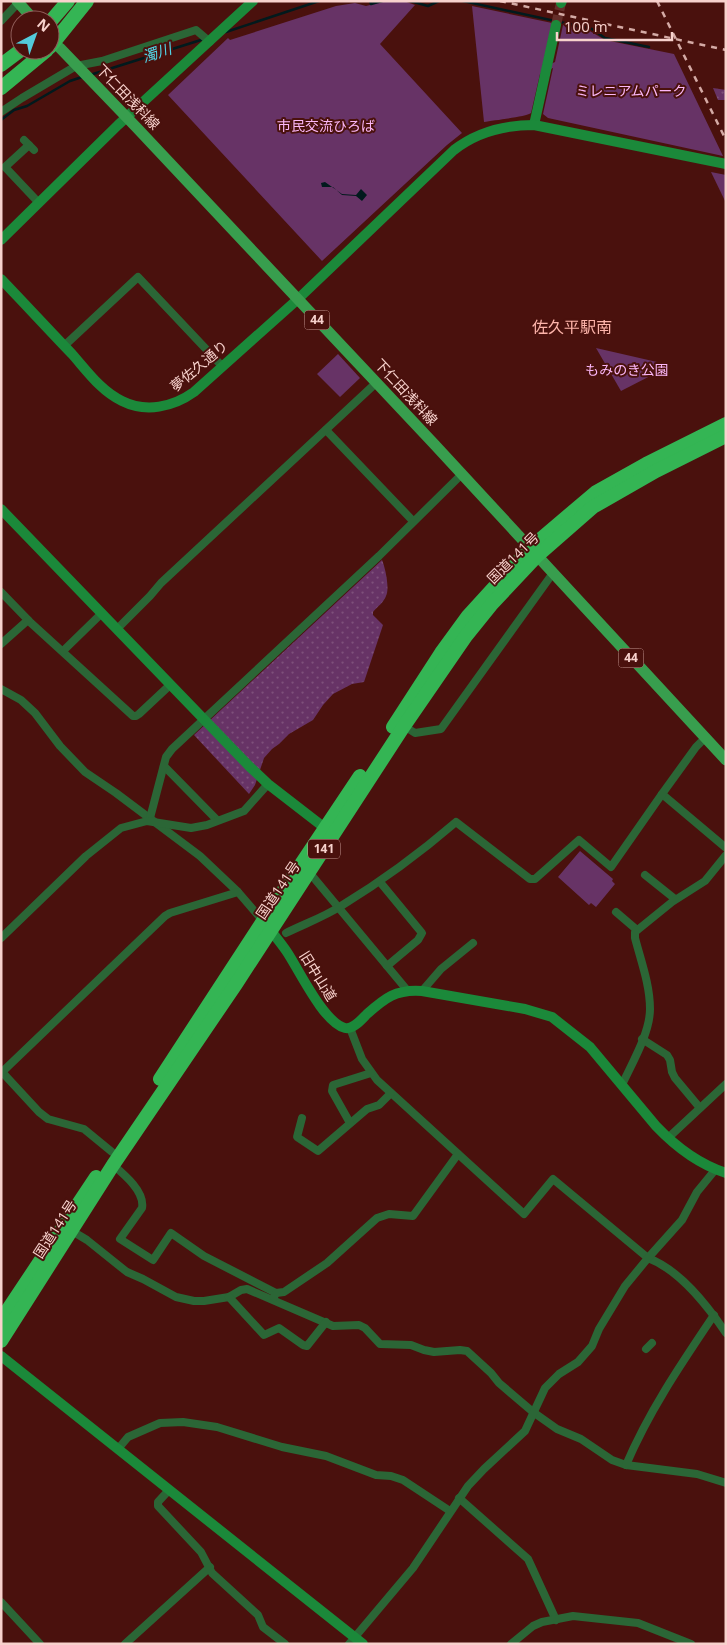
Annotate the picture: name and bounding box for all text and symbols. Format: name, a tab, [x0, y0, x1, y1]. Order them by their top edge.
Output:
north arrow	[10, 10, 60, 60]
scale bar	[557, 10, 672, 42]
text: N	[33, 14, 54, 36]
text: 100 m	[564, 16, 608, 36]
water label: 濁川	[139, 37, 176, 66]
street label: 下仁田浅科線	[92, 60, 164, 133]
park label: ミレニアムパーク	[575, 81, 687, 100]
park label: 市民交流ひろば	[277, 116, 375, 135]
road number: 44	[304, 310, 330, 330]
district label: 佐久平駅南	[532, 316, 612, 338]
street label: 夢佐久通り	[166, 336, 232, 395]
street label: 下仁田浅科線	[371, 354, 442, 429]
park label: もみのき公園	[585, 360, 669, 379]
street label: 国道141号	[483, 528, 543, 588]
road number: 44	[618, 648, 644, 668]
road number: 141	[308, 840, 340, 859]
street label: 国道141号	[251, 857, 304, 922]
street label: 旧中山道	[296, 947, 341, 1005]
street label: 国道141号	[29, 1196, 81, 1262]

